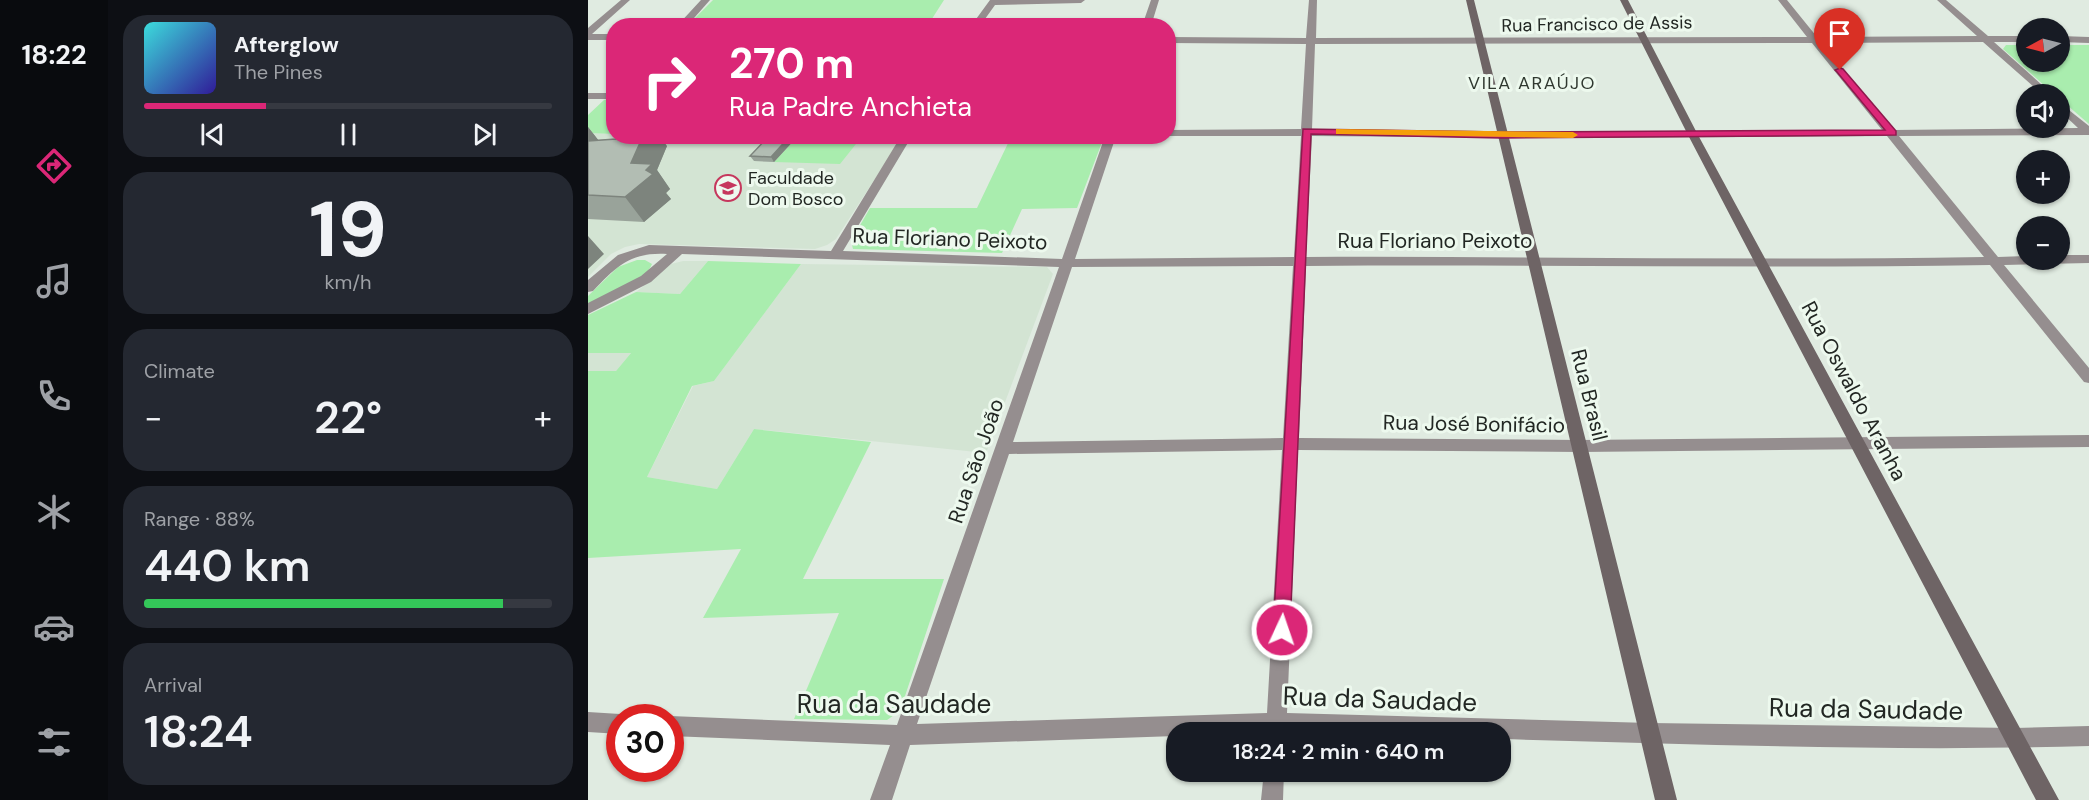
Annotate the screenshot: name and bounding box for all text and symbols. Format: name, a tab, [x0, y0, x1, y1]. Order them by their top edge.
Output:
pin	[1814, 8, 1865, 70]
street label: Rua Francisco de Assis	[1501, 10, 1693, 38]
icon: arrive	[1823, 17, 1856, 50]
north arrow	[2016, 18, 2070, 72]
map controls	[2016, 18, 2070, 270]
text: Afterglow	[234, 30, 339, 59]
text: 270 m	[729, 36, 854, 91]
text: 18:22	[22, 37, 86, 72]
icon: right	[630, 42, 708, 120]
text: The Pines	[234, 59, 323, 85]
district label: VILA ARAÚJO	[1468, 71, 1596, 95]
button: sound	[2016, 84, 2070, 138]
text: Rua Padre Anchieta	[729, 89, 972, 124]
icon: previous	[196, 118, 229, 151]
icon: pause	[332, 118, 365, 151]
icon: next	[468, 118, 501, 151]
icon: directions	[33, 145, 75, 187]
button: +	[2016, 150, 2070, 204]
place label: Faculdade Dom Bosco	[748, 166, 843, 211]
school or university icon: Faculdade Dom Bosco	[713, 173, 743, 203]
text: 19	[309, 179, 387, 280]
button: −	[2016, 216, 2070, 270]
street label: Rua Floriano Peixoto	[852, 222, 1048, 256]
street label: Rua Floriano Peixoto	[1337, 227, 1533, 255]
icon: music	[33, 260, 75, 302]
text: km/h	[324, 269, 372, 295]
street label: Rua Oswaldo Aranha	[1795, 296, 1913, 486]
street label: Rua Brasil	[1564, 346, 1614, 444]
text: Climate	[144, 358, 215, 384]
icon: phone	[33, 375, 75, 417]
text: 22°	[314, 388, 382, 447]
street label: Rua São João	[942, 395, 1010, 527]
text: −	[144, 396, 162, 439]
text: +	[534, 396, 552, 439]
street label: Rua José Bonifácio	[1383, 408, 1565, 440]
icon: climate	[33, 491, 75, 533]
text: Range · 88%	[144, 506, 255, 532]
text: 440 km	[144, 536, 311, 595]
position arrow	[1250, 598, 1314, 662]
icon: car	[33, 606, 75, 648]
text: Arrival	[144, 672, 202, 698]
street label: Rua da Saudade	[1282, 679, 1478, 719]
street label: Rua da Saudade	[797, 687, 991, 721]
street label: Rua da Saudade	[1769, 690, 1963, 728]
text: 18:24	[144, 702, 253, 761]
speed limit sign: 30	[606, 704, 684, 782]
icon: filters	[33, 721, 75, 763]
text: 18:24 · 2 min · 640 m	[1233, 737, 1444, 766]

